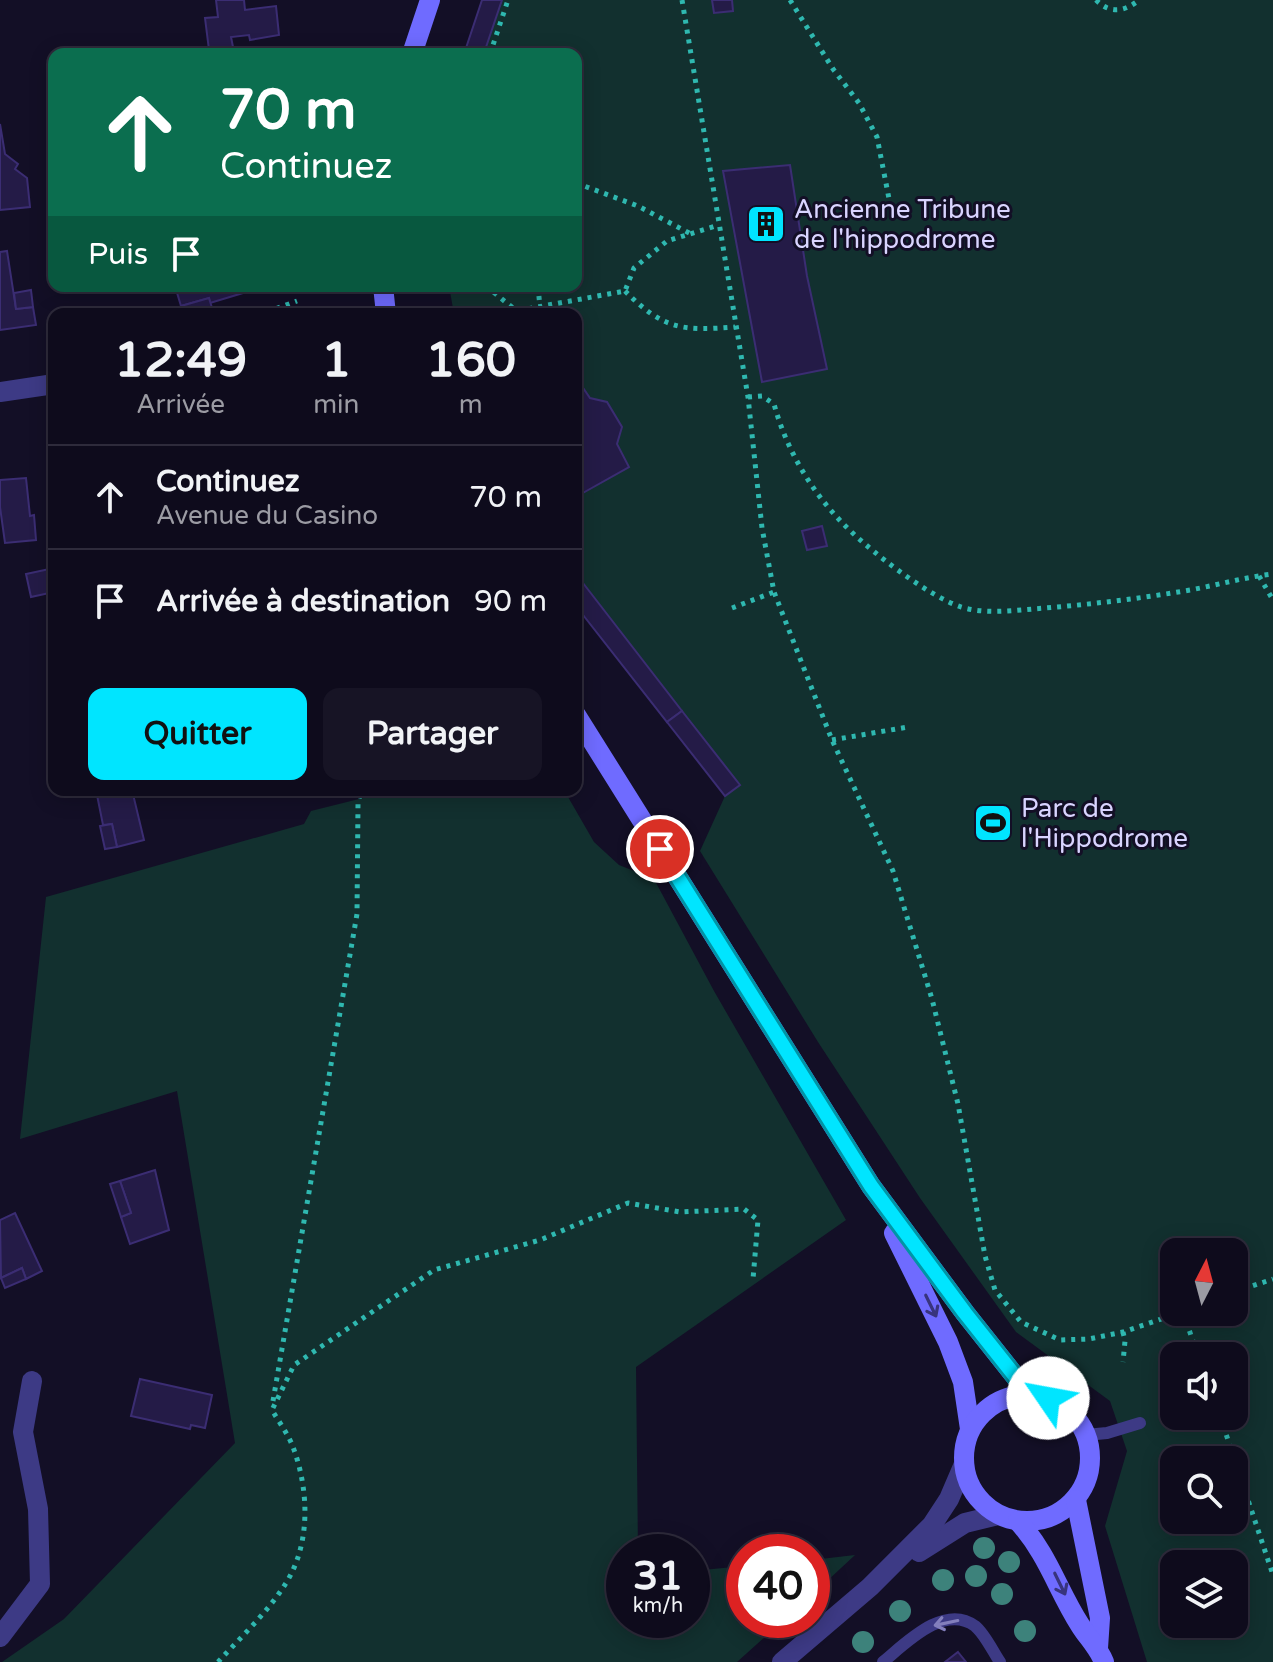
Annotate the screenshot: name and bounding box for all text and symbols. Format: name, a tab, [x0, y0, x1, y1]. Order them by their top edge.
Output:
text: 70 m	[220, 77, 356, 144]
icon: ahead	[88, 80, 192, 184]
text: Continuez	[220, 145, 393, 188]
place label: Ancienne Tribune de l'hippodrome	[794, 194, 1011, 255]
building icon: Ancienne Tribune de l'hippodrome	[745, 203, 787, 245]
icon: arrive	[164, 232, 208, 276]
text: Puis	[88, 236, 148, 273]
text: 12:49	[114, 332, 247, 390]
text: 1	[321, 332, 351, 390]
text: 160	[425, 332, 516, 390]
text: Arrivée	[136, 389, 225, 420]
text: min	[313, 389, 359, 420]
text: m	[459, 389, 483, 420]
text: Continuez	[156, 463, 300, 500]
icon: ahead	[88, 475, 132, 519]
text: 70 m	[469, 479, 542, 516]
text: Avenue du Casino	[156, 500, 378, 531]
icon: arrive	[88, 579, 132, 623]
text: Arrivée à destination	[156, 583, 450, 620]
text: 90 m	[474, 583, 547, 620]
button: Quitter	[88, 688, 307, 780]
button: Partager	[323, 688, 542, 780]
place label: Parc de l'Hippodrome	[1021, 793, 1188, 854]
sports icon: Parc de l'Hippodrome	[972, 802, 1014, 844]
pin	[626, 815, 694, 883]
icon: arrive	[638, 827, 682, 871]
north arrow	[1160, 1238, 1248, 1326]
map controls	[1160, 1238, 1248, 1638]
one-way arrow	[924, 1294, 939, 1317]
button: sound	[1160, 1342, 1248, 1430]
position arrow	[1006, 1356, 1090, 1440]
button: search	[1160, 1446, 1248, 1534]
speed limit sign: 40	[726, 1534, 830, 1638]
button: layers	[1160, 1550, 1248, 1638]
text: 31	[633, 1552, 683, 1600]
one-way arrow	[1052, 1572, 1068, 1596]
text: km/h	[633, 1594, 683, 1618]
one-way arrow	[933, 1616, 959, 1631]

